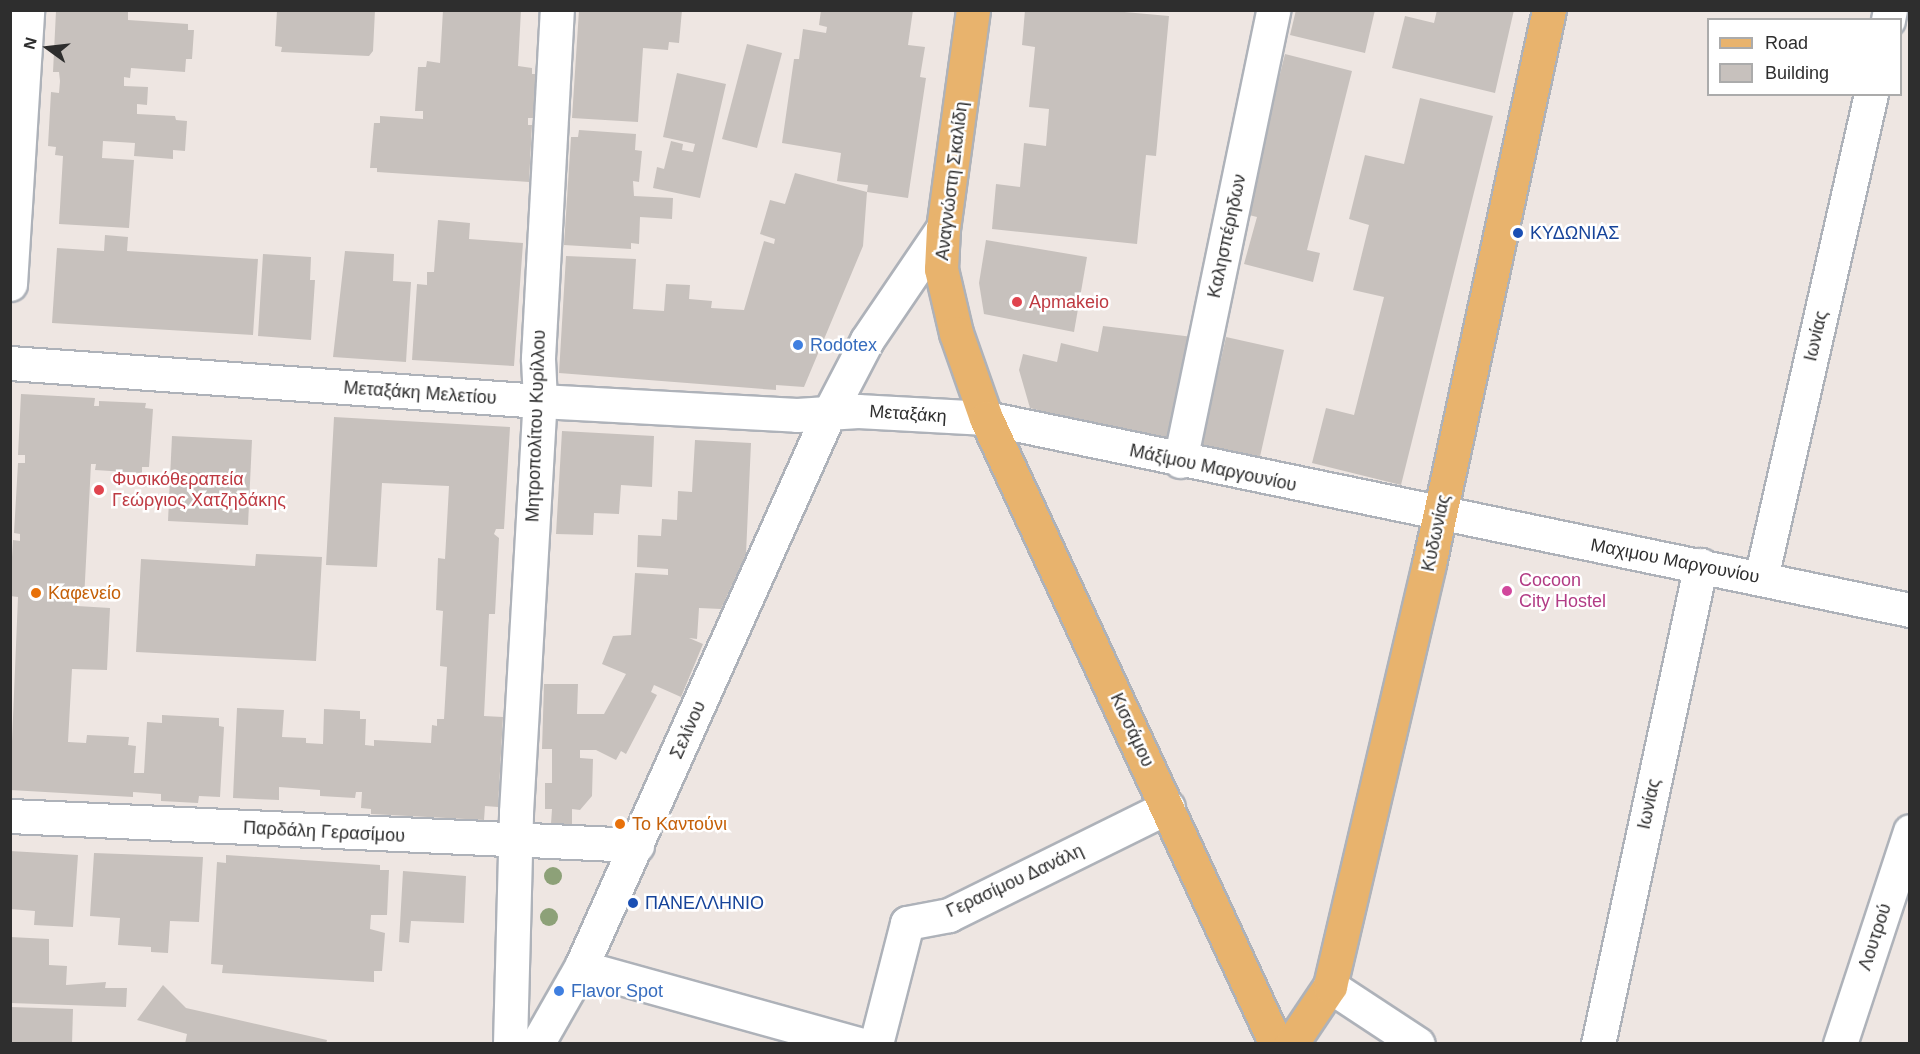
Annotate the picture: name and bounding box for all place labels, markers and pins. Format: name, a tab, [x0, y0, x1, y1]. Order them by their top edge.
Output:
place label: ΚΥΔΩΝΙΑΣ	[1530, 222, 1619, 244]
marker: ΚΥΔΩΝΙΑΣ	[1511, 226, 1525, 240]
place label: Apmakeio	[1029, 291, 1109, 313]
marker: Apmakeio	[1010, 295, 1024, 309]
place label: Rodotex	[810, 334, 877, 356]
marker: Rodotex	[791, 338, 805, 352]
place label: Φυσικόθεραπεία Γεώργιος Χατζηδάκης	[112, 469, 286, 512]
marker: Φυσικόθεραπεία Γεώργιος Χατζηδάκης	[90, 481, 108, 499]
place label: Cocoon City Hostel	[1519, 570, 1606, 612]
place label: Καφενείο	[48, 582, 121, 604]
marker: Cocoon City Hostel	[1500, 584, 1514, 598]
marker: Καφενείο	[29, 586, 43, 600]
place label: Το Καντούνι	[632, 813, 727, 835]
marker: Το Καντούνι	[613, 817, 627, 831]
place label: ΠΑΝΕΛΛΗΝΙΟ	[645, 892, 764, 914]
marker: ΠΑΝΕΛΛΗΝΙΟ	[626, 896, 640, 910]
place label: Flavor Spot	[571, 980, 663, 1002]
marker: Flavor Spot	[552, 984, 566, 998]

